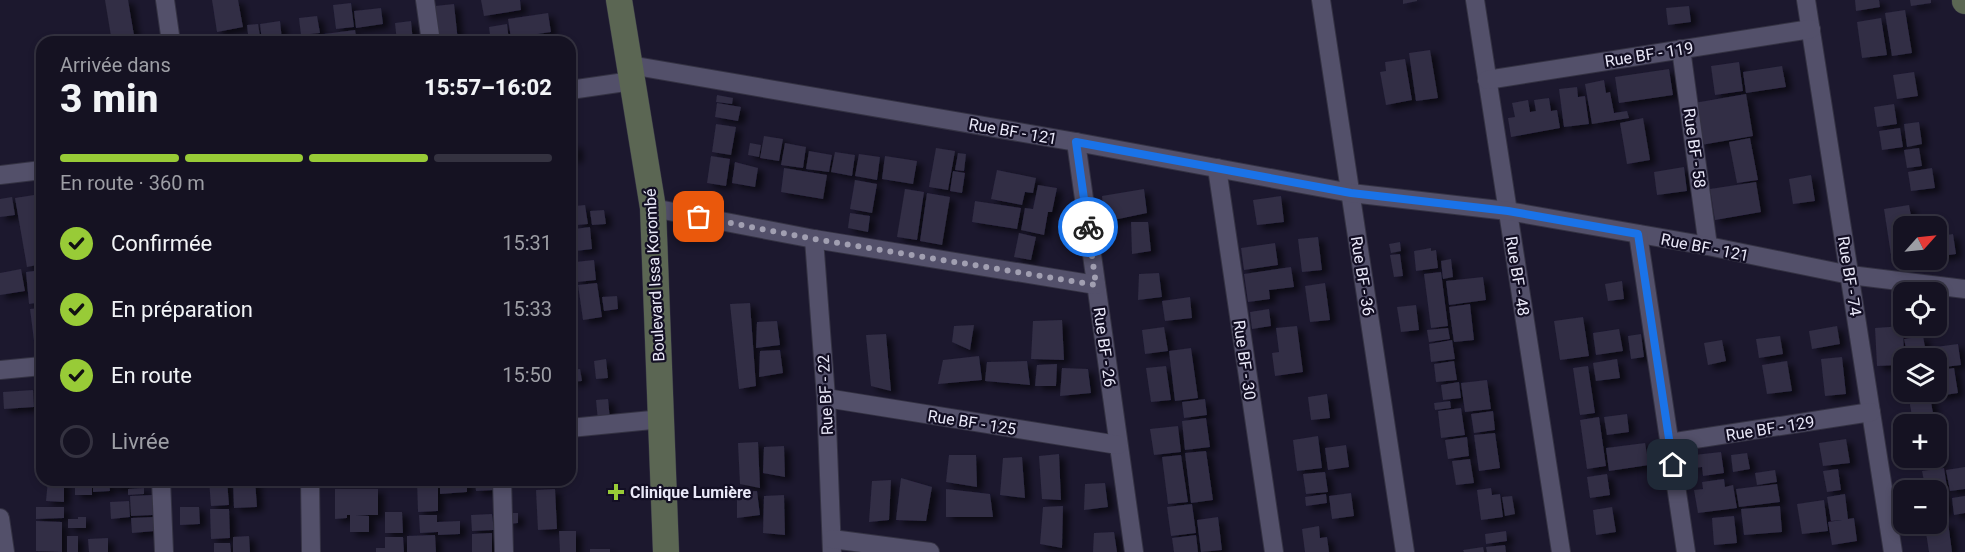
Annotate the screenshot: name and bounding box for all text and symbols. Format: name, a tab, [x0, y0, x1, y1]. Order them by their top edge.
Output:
street label: Rue BF - 119	[1604, 38, 1695, 71]
text: Arrivée dans	[60, 53, 171, 77]
text: 15:57–16:02	[424, 75, 552, 100]
text: 3 min	[60, 76, 158, 122]
street label: Rue BF - 58	[1680, 107, 1709, 189]
street label: Rue BF - 121	[967, 114, 1059, 149]
text: En route · 360 m	[60, 171, 205, 195]
street label: Boulevard Issa Korombé	[640, 188, 669, 362]
pin	[673, 191, 724, 242]
courier	[1058, 197, 1118, 257]
icon: bag	[682, 200, 715, 233]
icon: bike	[1072, 211, 1105, 244]
north arrow	[1893, 216, 1947, 270]
map controls	[1893, 216, 1947, 534]
icon: check	[60, 227, 93, 260]
street label: Rue BF - 121	[1659, 230, 1751, 265]
text: Confirmée	[111, 231, 212, 256]
text: 15:31	[502, 231, 552, 255]
street label: Rue BF - 36	[1347, 235, 1378, 317]
street label: Rue BF - 48	[1502, 235, 1533, 317]
street label: Rue BF - 74	[1834, 235, 1865, 317]
button: locate	[1893, 282, 1947, 336]
icon: check	[60, 293, 93, 326]
text: En préparation	[111, 297, 253, 322]
text: 15:33	[502, 297, 552, 321]
street label: Rue BF - 26	[1090, 306, 1119, 388]
street label: Rue BF - 30	[1230, 319, 1259, 401]
button: layers	[1893, 348, 1947, 402]
street label: Rue BF - 22	[814, 354, 837, 436]
icon: check	[60, 359, 93, 392]
text: En route	[111, 363, 192, 388]
text: 15:50	[502, 363, 552, 387]
street label: Rue BF - 125	[926, 406, 1018, 439]
street label: Rue BF - 129	[1725, 412, 1816, 445]
button: +	[1893, 414, 1947, 468]
text: Livrée	[111, 429, 169, 454]
pin	[1647, 439, 1698, 490]
icon: home	[1656, 448, 1689, 481]
button: −	[1893, 480, 1947, 534]
marker: Clinique Lumière	[607, 483, 625, 501]
place label: Clinique Lumière	[630, 483, 752, 502]

